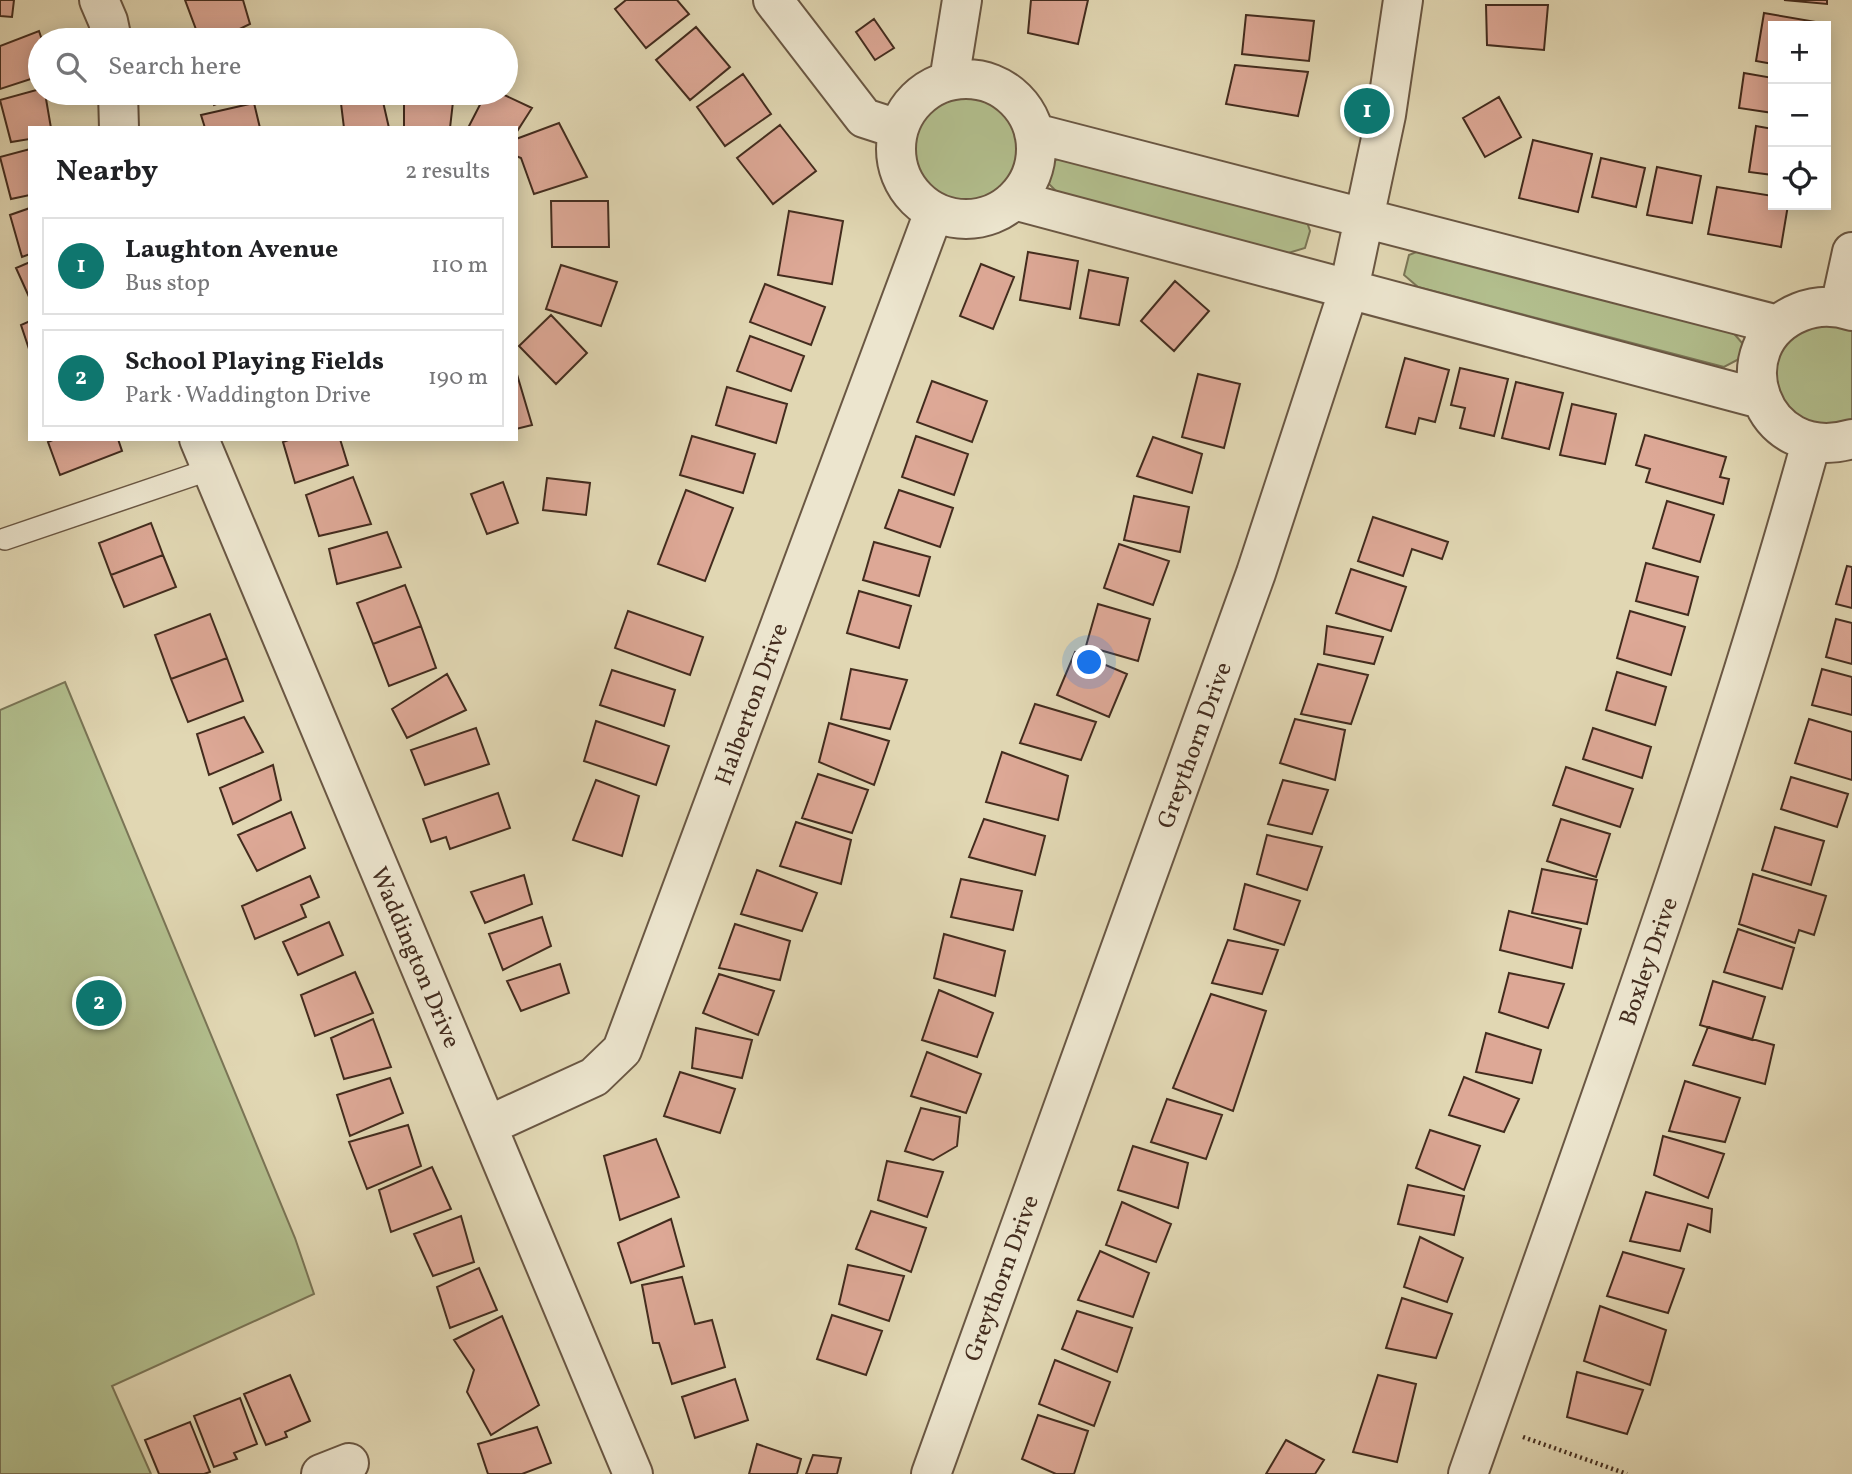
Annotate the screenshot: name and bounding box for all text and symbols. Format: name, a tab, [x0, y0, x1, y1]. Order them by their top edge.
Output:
map controls	[1768, 21, 1831, 210]
button: +	[1768, 21, 1831, 84]
search box	[28, 28, 518, 105]
icon: search	[52, 48, 90, 86]
text: Search here	[108, 49, 241, 85]
button: −	[1768, 84, 1831, 147]
pin: 1	[1344, 85, 1390, 137]
button: locate	[1768, 147, 1831, 210]
text: Nearby	[56, 151, 158, 193]
text: 2 results	[405, 156, 490, 188]
text: Laughton Avenue	[125, 232, 338, 268]
text: 1	[76, 250, 86, 282]
text: 110 m	[431, 250, 488, 282]
text: Bus stop	[125, 268, 210, 300]
text: School Playing Fields	[125, 344, 384, 380]
text: 2	[75, 362, 87, 394]
text: 190 m	[428, 362, 488, 394]
text: Park · Waddington Drive	[125, 380, 371, 412]
street label: Halberton Drive	[708, 619, 798, 791]
your location	[1072, 645, 1106, 679]
street label: Greythorn Drive	[1150, 658, 1242, 834]
street label: Waddington Drive	[361, 862, 468, 1054]
street label: Boxley Drive	[1612, 893, 1688, 1030]
pin: 2	[76, 977, 122, 1029]
street label: Greythorn Drive	[957, 1191, 1049, 1367]

